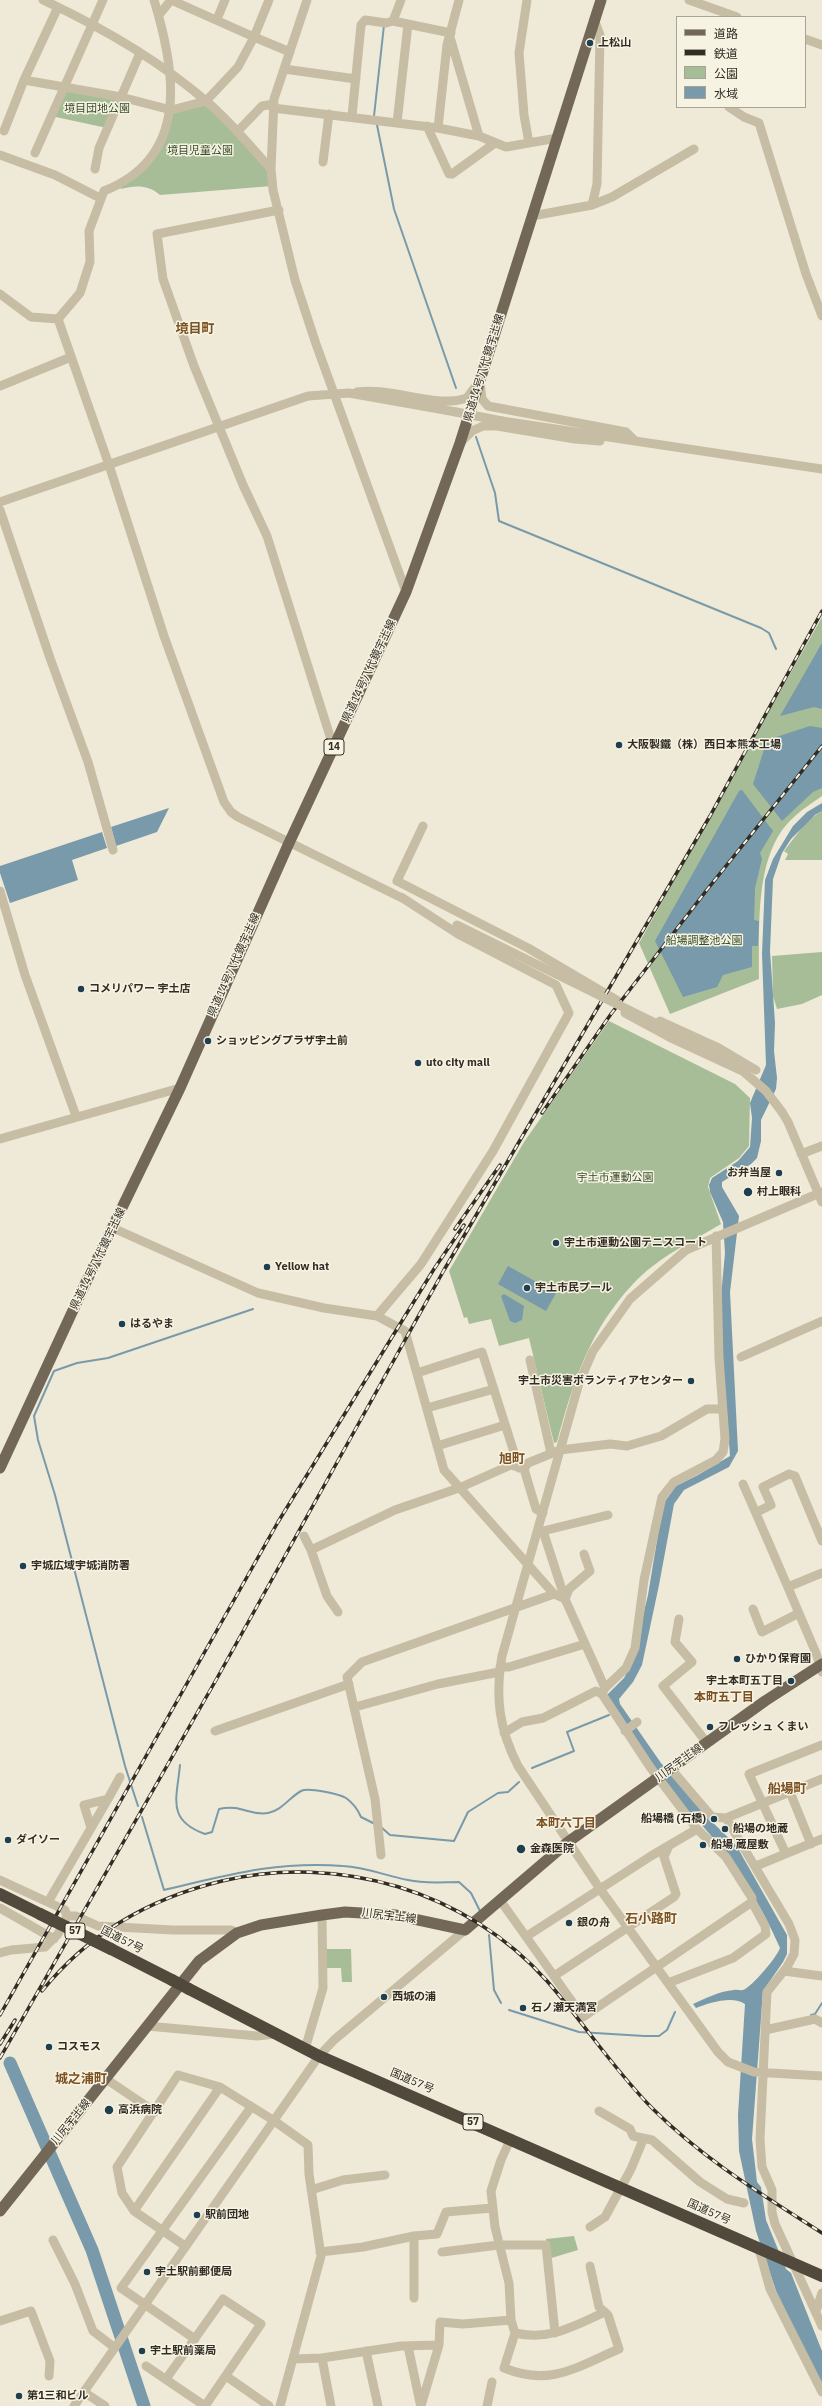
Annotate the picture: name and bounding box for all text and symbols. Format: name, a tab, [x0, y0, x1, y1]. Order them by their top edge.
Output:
legend	[676, 16, 806, 108]
text: 道路	[714, 26, 738, 41]
place label: 上松山	[598, 36, 631, 50]
marker: 上松山	[585, 38, 595, 48]
text: 鉄道	[714, 46, 738, 61]
text: 公園	[714, 66, 738, 81]
text: 水域	[714, 86, 738, 101]
park label: 境目団地公園	[64, 102, 130, 116]
park label: 境目児童公園	[167, 144, 233, 158]
street label: 県道14号八代鏡宇土線	[461, 312, 507, 424]
district label: 境目町	[176, 321, 214, 337]
street label: 県道14号八代鏡宇土線	[339, 617, 399, 725]
place label: 大阪製鐵（株）西日本熊本工場	[627, 738, 781, 752]
road number: 14	[324, 739, 344, 755]
marker: 大阪製鐵（株）西日本熊本工場	[614, 740, 624, 750]
street label: 県道14号八代鏡宇土線	[205, 911, 263, 1019]
park label: 船場調整池公園	[666, 934, 742, 948]
place label: コメリパワー 宇土店	[89, 982, 191, 996]
marker: コメリパワー 宇土店	[76, 984, 86, 994]
place label: ショッピングプラザ宇土前	[216, 1034, 348, 1048]
marker: ショッピングプラザ宇土前	[203, 1036, 213, 1046]
place label: uto city mall	[426, 1056, 490, 1070]
marker: uto city mall	[413, 1058, 423, 1068]
place label: お弁当屋	[727, 1166, 771, 1180]
marker: お弁当屋	[774, 1168, 784, 1178]
park label: 宇土市運動公園	[577, 1171, 653, 1185]
place label: 村上眼科	[757, 1185, 801, 1199]
marker: 村上眼科	[742, 1186, 754, 1198]
street label: 県道14号八代鏡宇土線	[67, 1206, 129, 1312]
place label: 宇土市運動公園テニスコート	[564, 1236, 707, 1250]
marker: 宇土市運動公園テニスコート	[551, 1238, 561, 1248]
place label: Yellow hat	[275, 1260, 329, 1274]
marker: Yellow hat	[262, 1262, 272, 1272]
place label: 宇土市民プール	[535, 1281, 612, 1295]
marker: 宇土市民プール	[522, 1283, 532, 1293]
place label: はるやま	[130, 1317, 174, 1331]
marker: はるやま	[117, 1319, 127, 1329]
place label: 宇土市災害ボランティアセンター	[518, 1374, 683, 1388]
marker: 宇土市災害ボランティアセンター	[686, 1376, 696, 1386]
district label: 旭町	[499, 1451, 525, 1467]
place label: 宇城広域宇城消防署	[31, 1559, 130, 1573]
marker: 宇城広域宇城消防署	[18, 1561, 28, 1571]
place label: ひかり保育園	[745, 1652, 811, 1666]
marker: ひかり保育園	[732, 1654, 742, 1664]
place label: 宇土本町五丁目	[706, 1674, 783, 1688]
marker: 宇土本町五丁目	[786, 1676, 796, 1686]
district label: 本町五丁目	[694, 1691, 754, 1705]
place label: フレッシュ くまい	[718, 1720, 809, 1734]
marker: フレッシュ くまい	[705, 1722, 715, 1732]
street label: 川尻宇土線	[653, 1741, 705, 1785]
district label: 船場町	[768, 1781, 806, 1797]
place label: 船場橋 (石橋)	[641, 1812, 706, 1826]
marker: 船場橋 (石橋)	[709, 1814, 719, 1824]
district label: 本町六丁目	[536, 1817, 596, 1831]
place label: 船場の地蔵	[733, 1822, 788, 1836]
marker: 船場の地蔵	[720, 1824, 730, 1834]
place label: ダイソー	[16, 1833, 60, 1847]
marker: ダイソー	[3, 1835, 13, 1845]
place label: 船場 蔵屋敷	[711, 1838, 769, 1852]
marker: 船場 蔵屋敷	[698, 1840, 708, 1850]
place label: 金森医院	[530, 1842, 574, 1856]
marker: 金森医院	[515, 1843, 527, 1855]
street label: 川尻宇土線	[361, 1906, 417, 1926]
district label: 石小路町	[625, 1911, 677, 1927]
place label: 銀の舟	[577, 1916, 610, 1930]
marker: 銀の舟	[564, 1918, 574, 1928]
road number: 57	[65, 1923, 85, 1939]
street label: 国道57号	[98, 1924, 146, 1956]
place label: 西城の浦	[392, 1990, 436, 2004]
marker: 西城の浦	[379, 1992, 389, 2002]
place label: 石ノ瀬天満宮	[531, 2001, 597, 2015]
marker: 石ノ瀬天満宮	[518, 2003, 528, 2013]
place label: コスモス	[57, 2040, 101, 2054]
marker: コスモス	[44, 2042, 54, 2052]
street label: 国道57号	[388, 2066, 436, 2096]
district label: 城之浦町	[55, 2071, 107, 2087]
street label: 川尻宇土線	[49, 2096, 93, 2148]
place label: 高浜病院	[118, 2103, 162, 2117]
marker: 高浜病院	[103, 2104, 115, 2116]
road number: 57	[463, 2114, 483, 2130]
street label: 国道57号	[685, 2197, 733, 2227]
place label: 駅前団地	[205, 2208, 249, 2222]
marker: 駅前団地	[192, 2210, 202, 2220]
place label: 宇土駅前郵便局	[155, 2265, 232, 2279]
marker: 宇土駅前郵便局	[142, 2267, 152, 2277]
place label: 宇土駅前薬局	[150, 2344, 216, 2358]
marker: 宇土駅前薬局	[137, 2346, 147, 2356]
place label: 第1三和ビル	[27, 2389, 89, 2403]
marker: 第1三和ビル	[14, 2391, 24, 2401]

